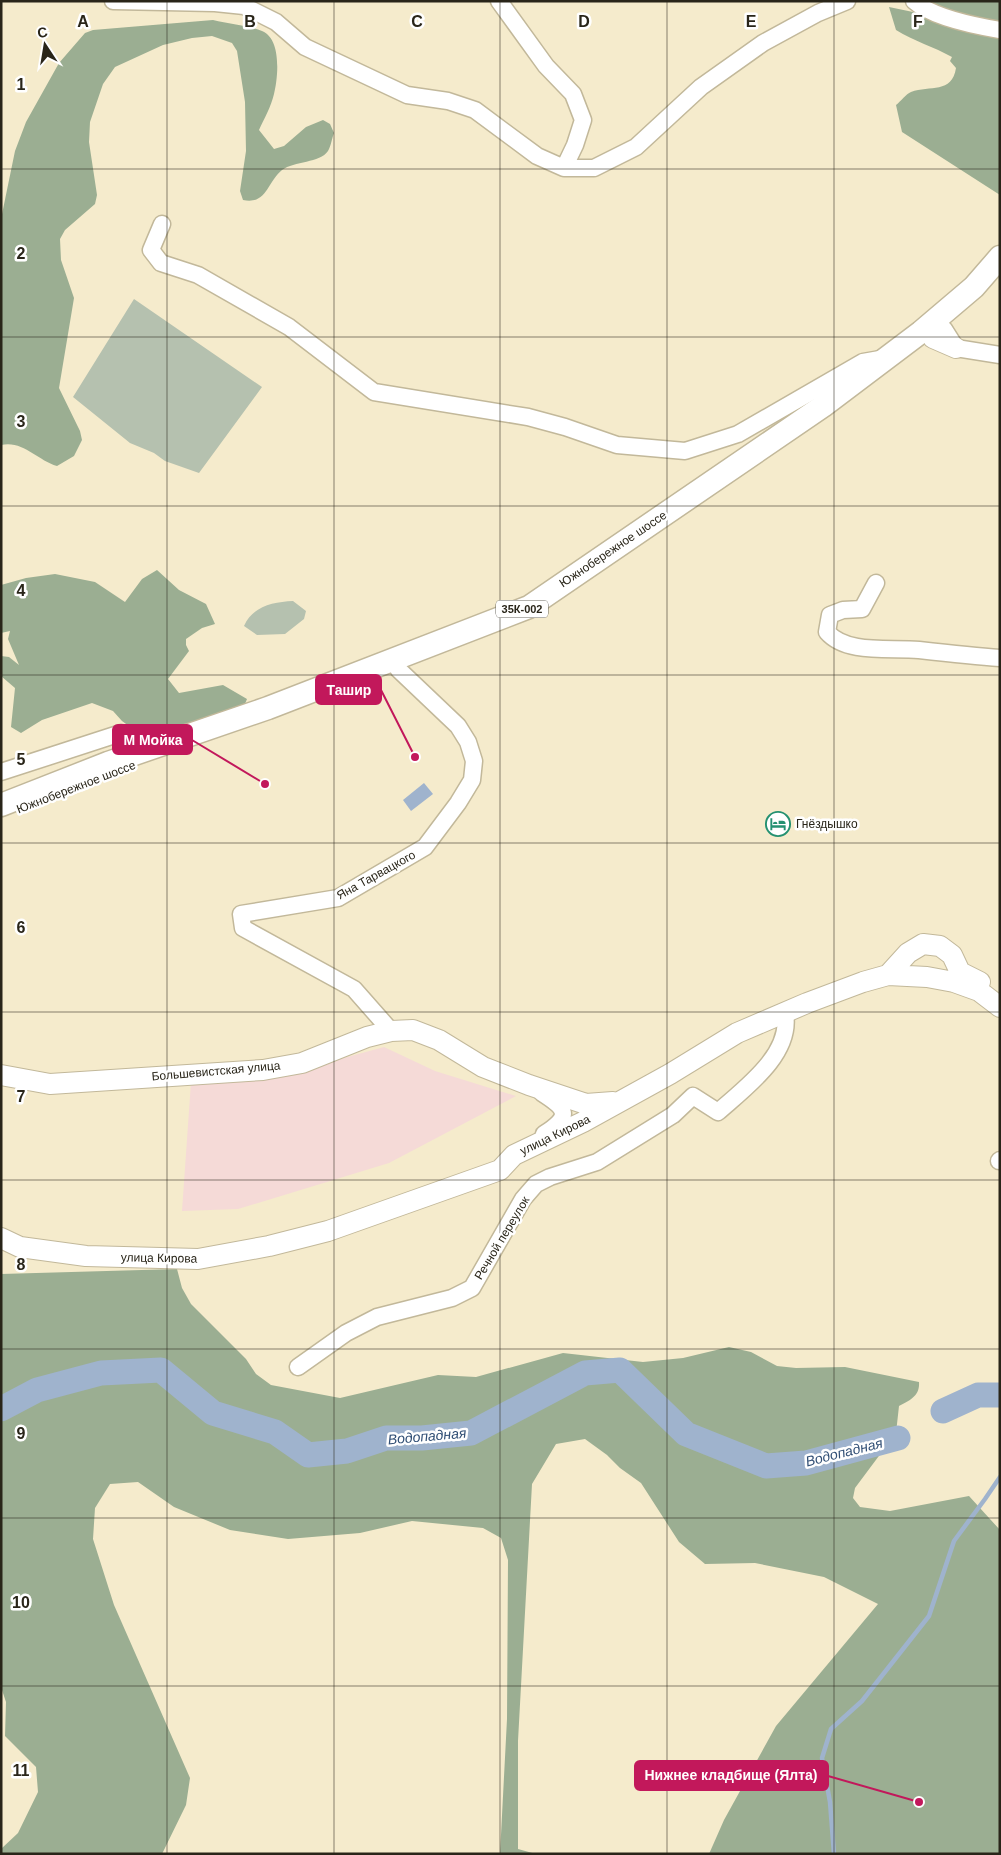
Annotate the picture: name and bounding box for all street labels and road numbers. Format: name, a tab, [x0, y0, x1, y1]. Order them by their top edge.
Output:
street label: Южнобережное шоссе	[557, 508, 670, 590]
road number: 35К-002	[496, 600, 548, 618]
street label: Южнобережное шоссе	[14, 758, 138, 816]
street label: Яна Тарвацкого	[334, 847, 418, 902]
street label: Большевистская улица	[151, 1058, 281, 1084]
street label: улица Кирова	[518, 1112, 593, 1158]
street label: Речной переулок	[472, 1193, 533, 1282]
street label: улица Кирова	[121, 1250, 198, 1266]

